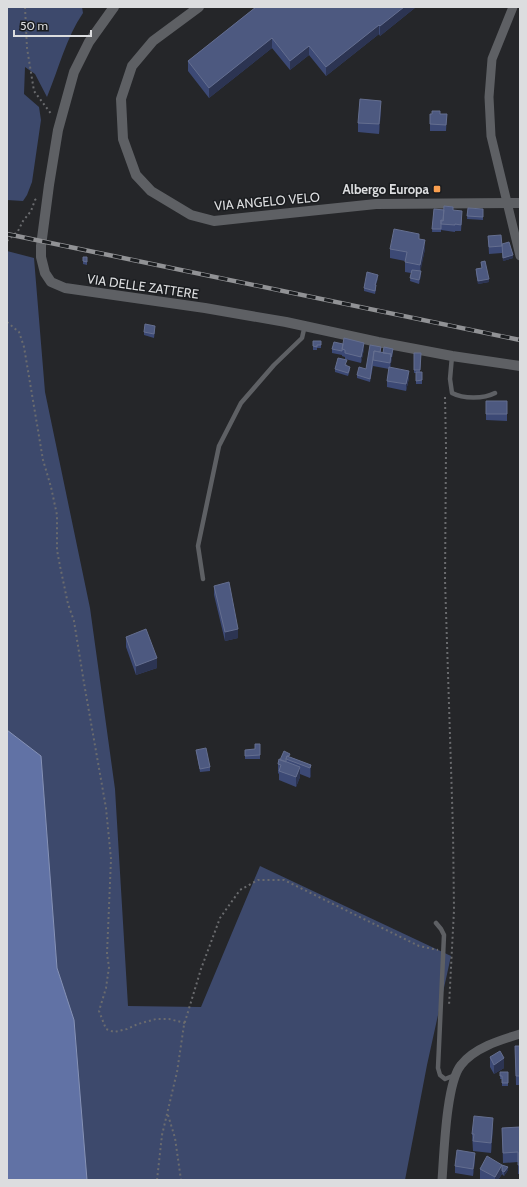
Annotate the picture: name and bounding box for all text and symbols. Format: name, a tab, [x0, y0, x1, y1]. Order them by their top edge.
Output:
scale bar	[14, 12, 91, 38]
text: 50 m	[20, 18, 48, 33]
place label: Albergo Europa	[343, 181, 430, 197]
marker: Albergo Europa	[432, 184, 442, 194]
street label: VIA ANGELO VELO	[214, 188, 320, 214]
street label: VIA DELLE ZATTERE	[86, 270, 200, 302]

